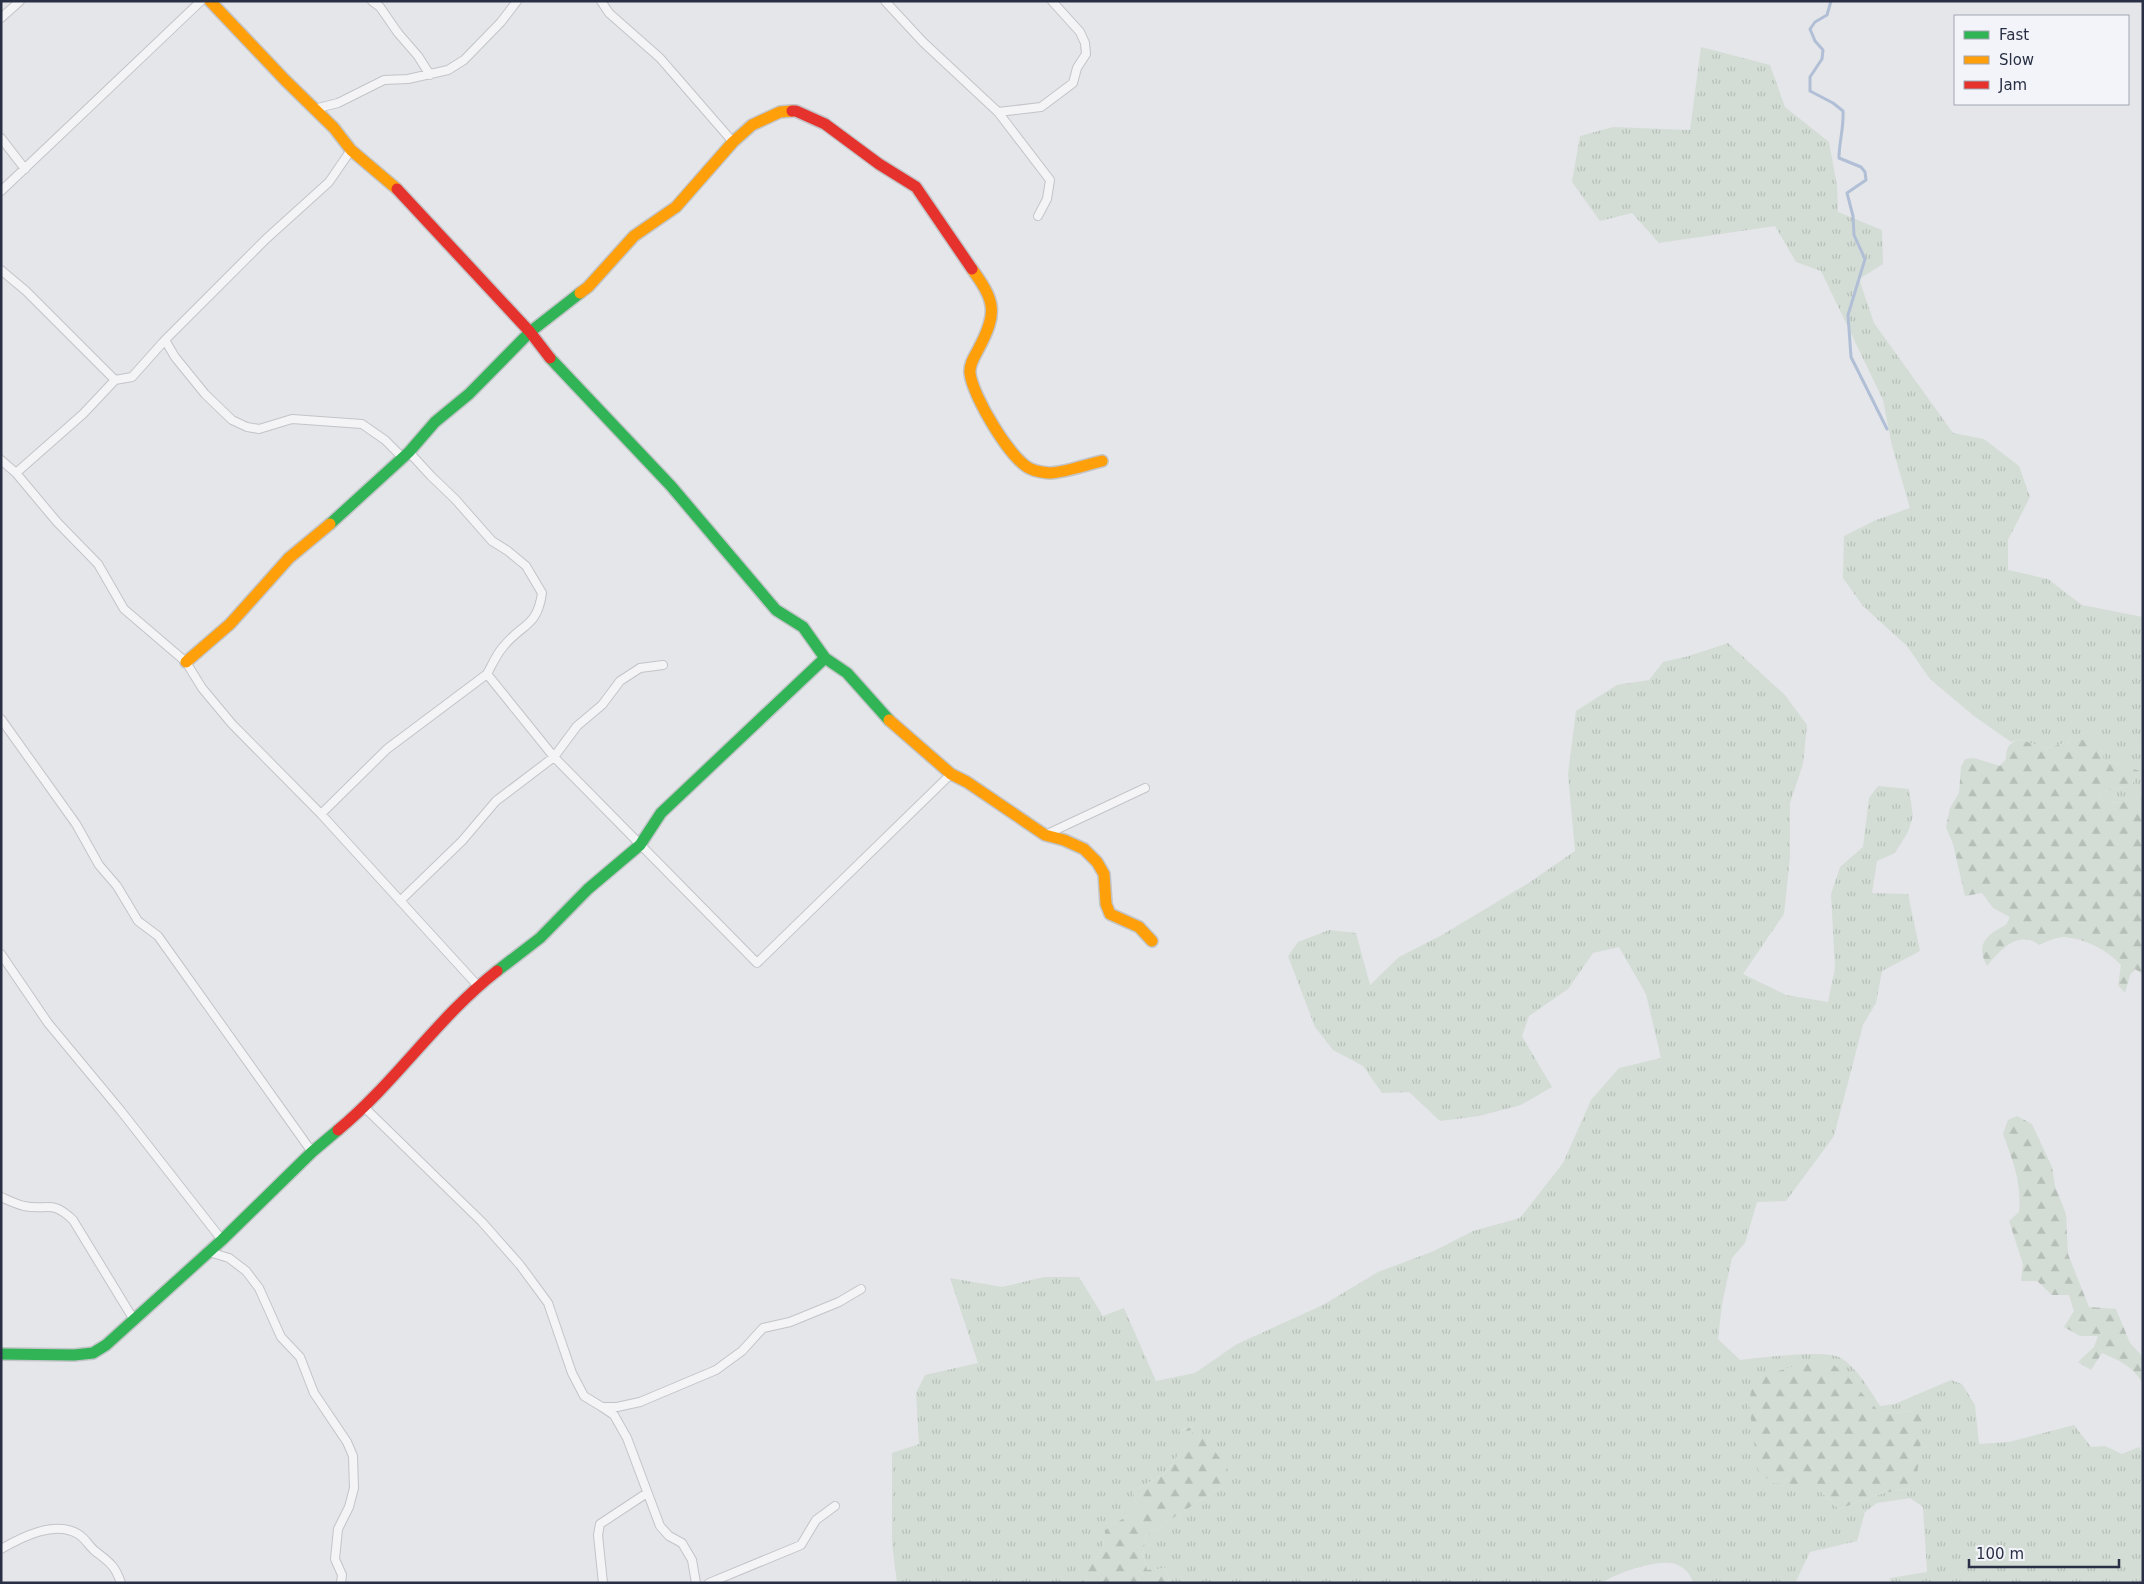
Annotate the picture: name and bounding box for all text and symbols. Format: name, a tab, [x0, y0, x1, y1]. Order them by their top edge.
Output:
legend	[1954, 15, 2129, 105]
text: Fast	[1999, 26, 2029, 44]
text: Slow	[1999, 51, 2034, 69]
text: Jam	[1998, 76, 2027, 94]
scale bar	[1969, 1536, 2119, 1568]
text: 100 m	[1976, 1545, 2024, 1563]

